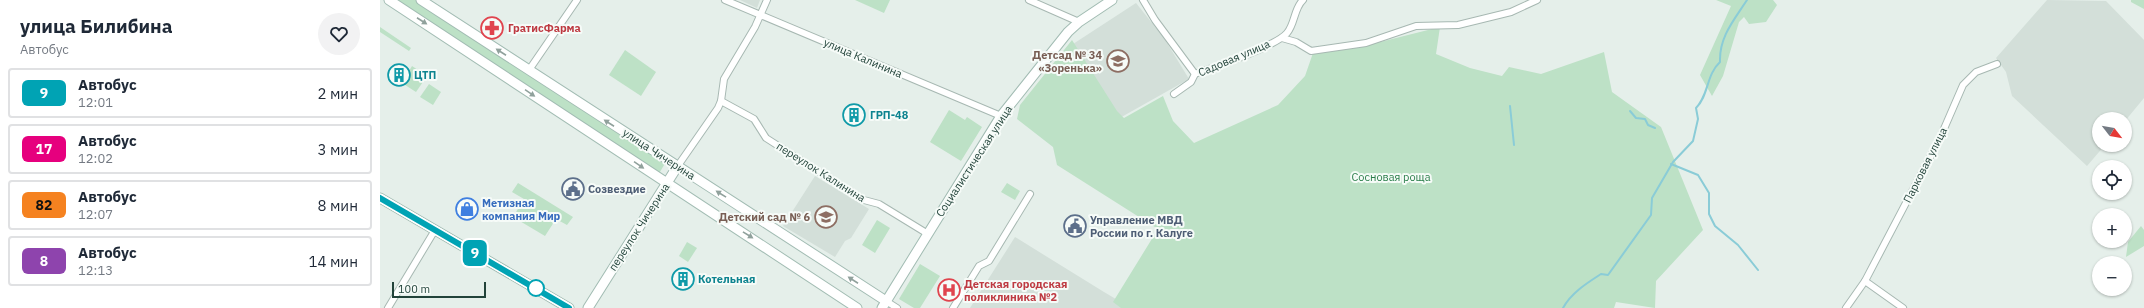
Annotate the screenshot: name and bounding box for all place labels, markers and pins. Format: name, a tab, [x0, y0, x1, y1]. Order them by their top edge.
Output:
pharmacy icon: ГратисФарма	[479, 15, 505, 41]
place label: ГратисФарма	[508, 21, 581, 35]
place label: Детсад № 34 «Зоренька»	[1032, 48, 1102, 75]
school or university icon: Детсад № 34 «Зоренька»	[1105, 48, 1131, 74]
building icon: ЦТП	[386, 62, 412, 88]
place label: ЦТП	[414, 68, 436, 82]
building icon: ГРП-48	[841, 102, 867, 128]
place label: ГРП-48	[870, 108, 909, 122]
public building icon: Созвездие	[560, 176, 586, 202]
place label: Созвездие	[588, 182, 646, 196]
shop icon: Метизная компания Мир	[454, 196, 480, 222]
place label: Метизная компания Мир	[482, 196, 561, 223]
school or university icon: Детский сад № 6	[813, 204, 839, 230]
place label: Детский сад № 6	[719, 210, 810, 224]
public building icon: Управление МВД России по г. Калуге	[1062, 213, 1088, 239]
place label: Управление МВД России по г. Калуге	[1090, 213, 1193, 240]
building icon: Котельная	[670, 266, 696, 292]
place label: Котельная	[698, 272, 755, 286]
hospital icon: Детская городская поликлиника №2	[936, 277, 962, 303]
place label: Детская городская поликлиника №2	[964, 277, 1068, 304]
unlabelled marker	[527, 279, 545, 297]

